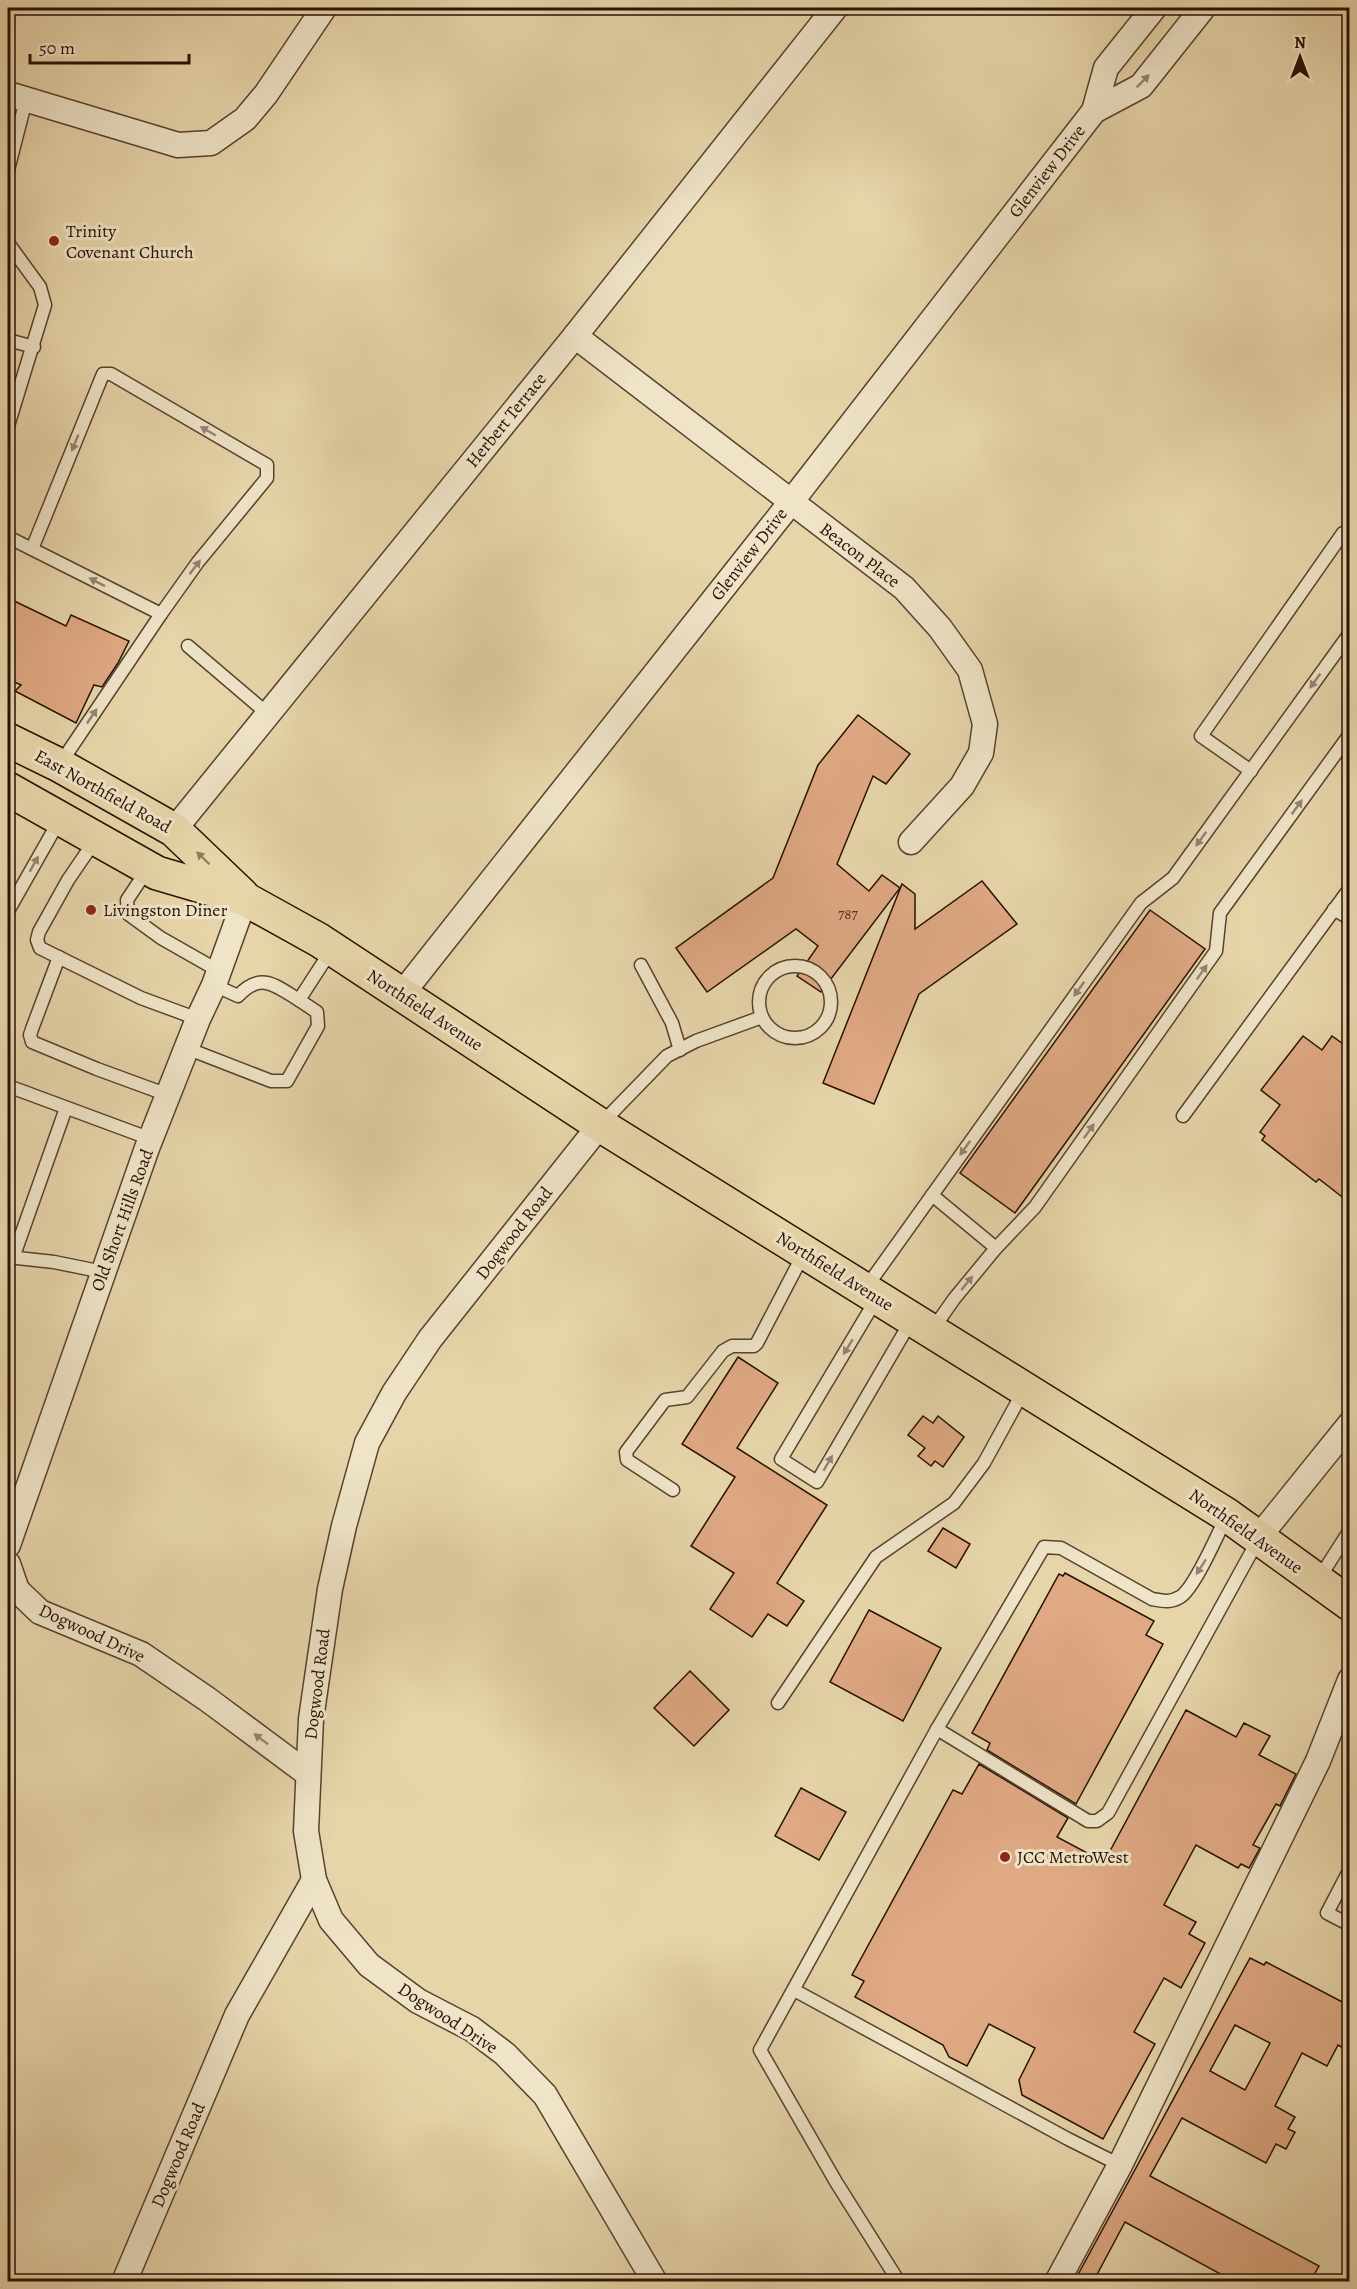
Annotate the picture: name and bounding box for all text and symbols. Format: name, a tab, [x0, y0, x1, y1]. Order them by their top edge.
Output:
scale bar	[30, 27, 189, 65]
north arrow	[1270, 27, 1330, 87]
text: N	[1294, 32, 1306, 54]
text: 50 m	[39, 36, 75, 60]
one-way arrow	[1136, 75, 1150, 89]
street label: Glenview Drive	[1003, 120, 1091, 222]
place label: Trinity Covenant Church	[66, 219, 194, 264]
marker: Trinity Covenant Church	[47, 234, 61, 248]
street label: Herbert Terrace	[460, 367, 552, 473]
one-way arrow	[200, 425, 216, 436]
one-way arrow	[70, 434, 80, 452]
street label: Glenview Drive	[705, 503, 793, 605]
street label: Beacon Place	[815, 517, 905, 593]
one-way arrow	[189, 559, 201, 575]
one-way arrow	[88, 577, 106, 587]
one-way arrow	[1309, 672, 1321, 688]
one-way arrow	[86, 708, 97, 724]
street label: East Northfield Road	[30, 743, 176, 839]
one-way arrow	[1291, 799, 1303, 815]
one-way arrow	[1196, 831, 1207, 847]
one-way arrow	[196, 852, 211, 865]
one-way arrow	[29, 856, 39, 873]
place label: Livingston Diner	[103, 898, 227, 922]
marker: Livingston Diner	[84, 903, 98, 917]
house number: 787	[838, 904, 859, 924]
street label: Northfield Avenue	[362, 963, 488, 1057]
one-way arrow	[1195, 965, 1207, 980]
one-way arrow	[1073, 981, 1085, 997]
one-way arrow	[1082, 1124, 1094, 1139]
one-way arrow	[960, 1140, 972, 1155]
street label: Old Short Hills Road	[85, 1145, 159, 1295]
street label: Dogwood Road	[470, 1181, 558, 1284]
street label: Northfield Avenue	[772, 1225, 898, 1317]
one-way arrow	[961, 1275, 974, 1291]
one-way arrow	[842, 1339, 853, 1355]
one-way arrow	[822, 1455, 833, 1471]
street label: Northfield Avenue	[1184, 1483, 1308, 1579]
one-way arrow	[1196, 1559, 1207, 1575]
street label: Dogwood Drive	[35, 1598, 149, 1668]
street label: Dogwood Road	[298, 1627, 336, 1741]
one-way arrow	[254, 1733, 270, 1745]
place label: JCC MetroWest	[1017, 1845, 1129, 1869]
marker: JCC MetroWest	[998, 1850, 1012, 1864]
street label: Dogwood Drive	[393, 1977, 503, 2059]
street label: Dogwood Road	[145, 2099, 211, 2211]

